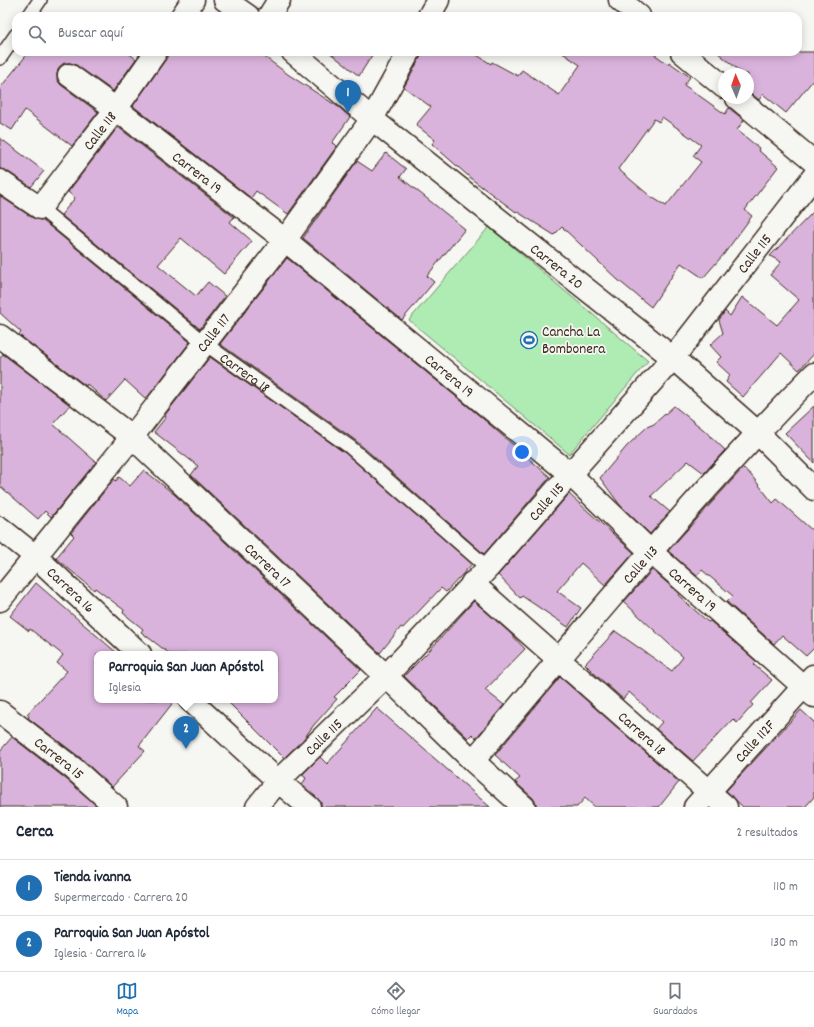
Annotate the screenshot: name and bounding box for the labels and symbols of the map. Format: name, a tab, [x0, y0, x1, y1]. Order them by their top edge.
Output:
north arrow	[718, 68, 754, 104]
pin: 1	[335, 80, 361, 113]
street label: Calle 118	[79, 107, 123, 156]
street label: Carrera 19	[166, 147, 226, 200]
street label: Calle 115	[733, 230, 778, 279]
street label: Carrera 20	[524, 239, 587, 296]
street label: Calle 117	[193, 309, 237, 358]
place label: Cancha La Bombonera	[542, 322, 606, 361]
sports icon: Cancha La Bombonera	[519, 330, 539, 350]
street label: Carrera 18	[214, 348, 274, 400]
street label: Carrera 19	[419, 350, 478, 404]
your location	[512, 442, 532, 462]
street label: Calle 115	[524, 478, 571, 527]
street label: Carrera 17	[238, 539, 295, 594]
street label: Calle 113	[618, 541, 665, 590]
street label: Carrera 16	[41, 563, 99, 619]
street label: Carrera 19	[662, 563, 721, 618]
street label: Carrera 18	[612, 707, 670, 762]
street label: Calle 115	[301, 714, 349, 762]
street label: Calle 112F	[731, 715, 782, 769]
pin: 2	[173, 716, 199, 749]
street label: Carrera 15	[28, 733, 88, 786]

